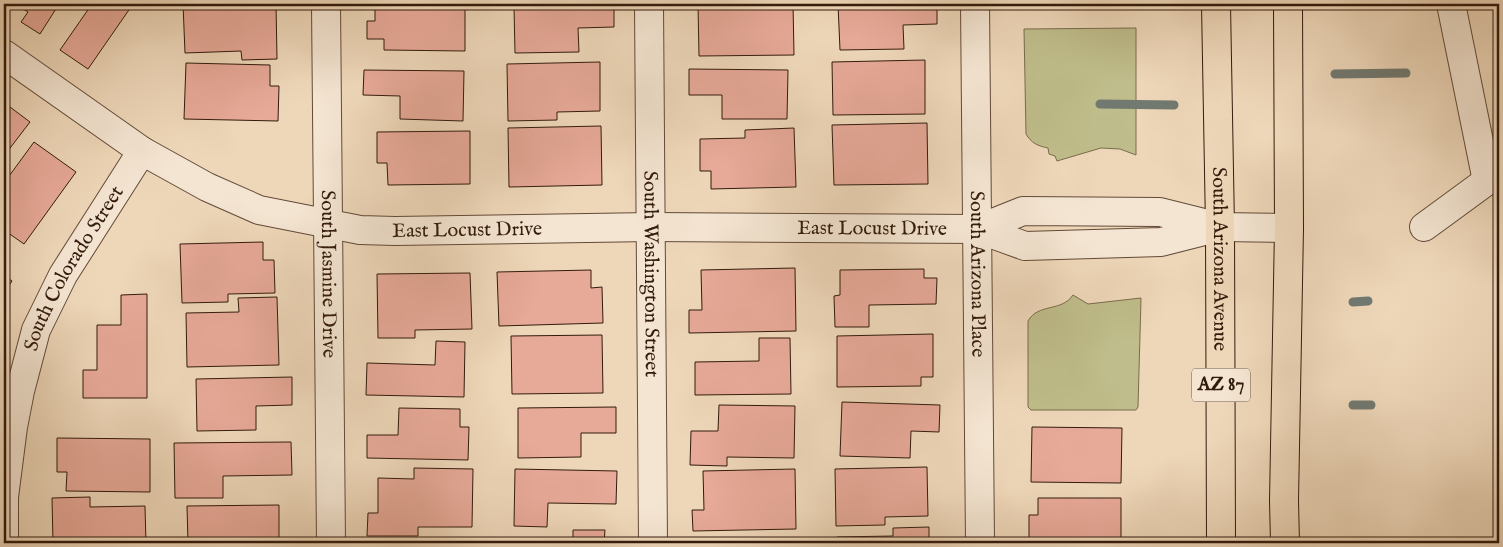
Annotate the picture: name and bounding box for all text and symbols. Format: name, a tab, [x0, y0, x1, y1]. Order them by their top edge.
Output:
street label: South Arizona Avenue	[1206, 167, 1233, 351]
street label: South Washington Street	[638, 171, 664, 378]
street label: South Colorado Street	[19, 181, 129, 354]
street label: South Jasmine Drive	[315, 190, 342, 358]
street label: South Arizona Place	[964, 191, 991, 357]
street label: East Locust Drive	[797, 215, 947, 241]
street label: East Locust Drive	[392, 216, 542, 244]
road number: AZ 87	[1192, 368, 1250, 402]

